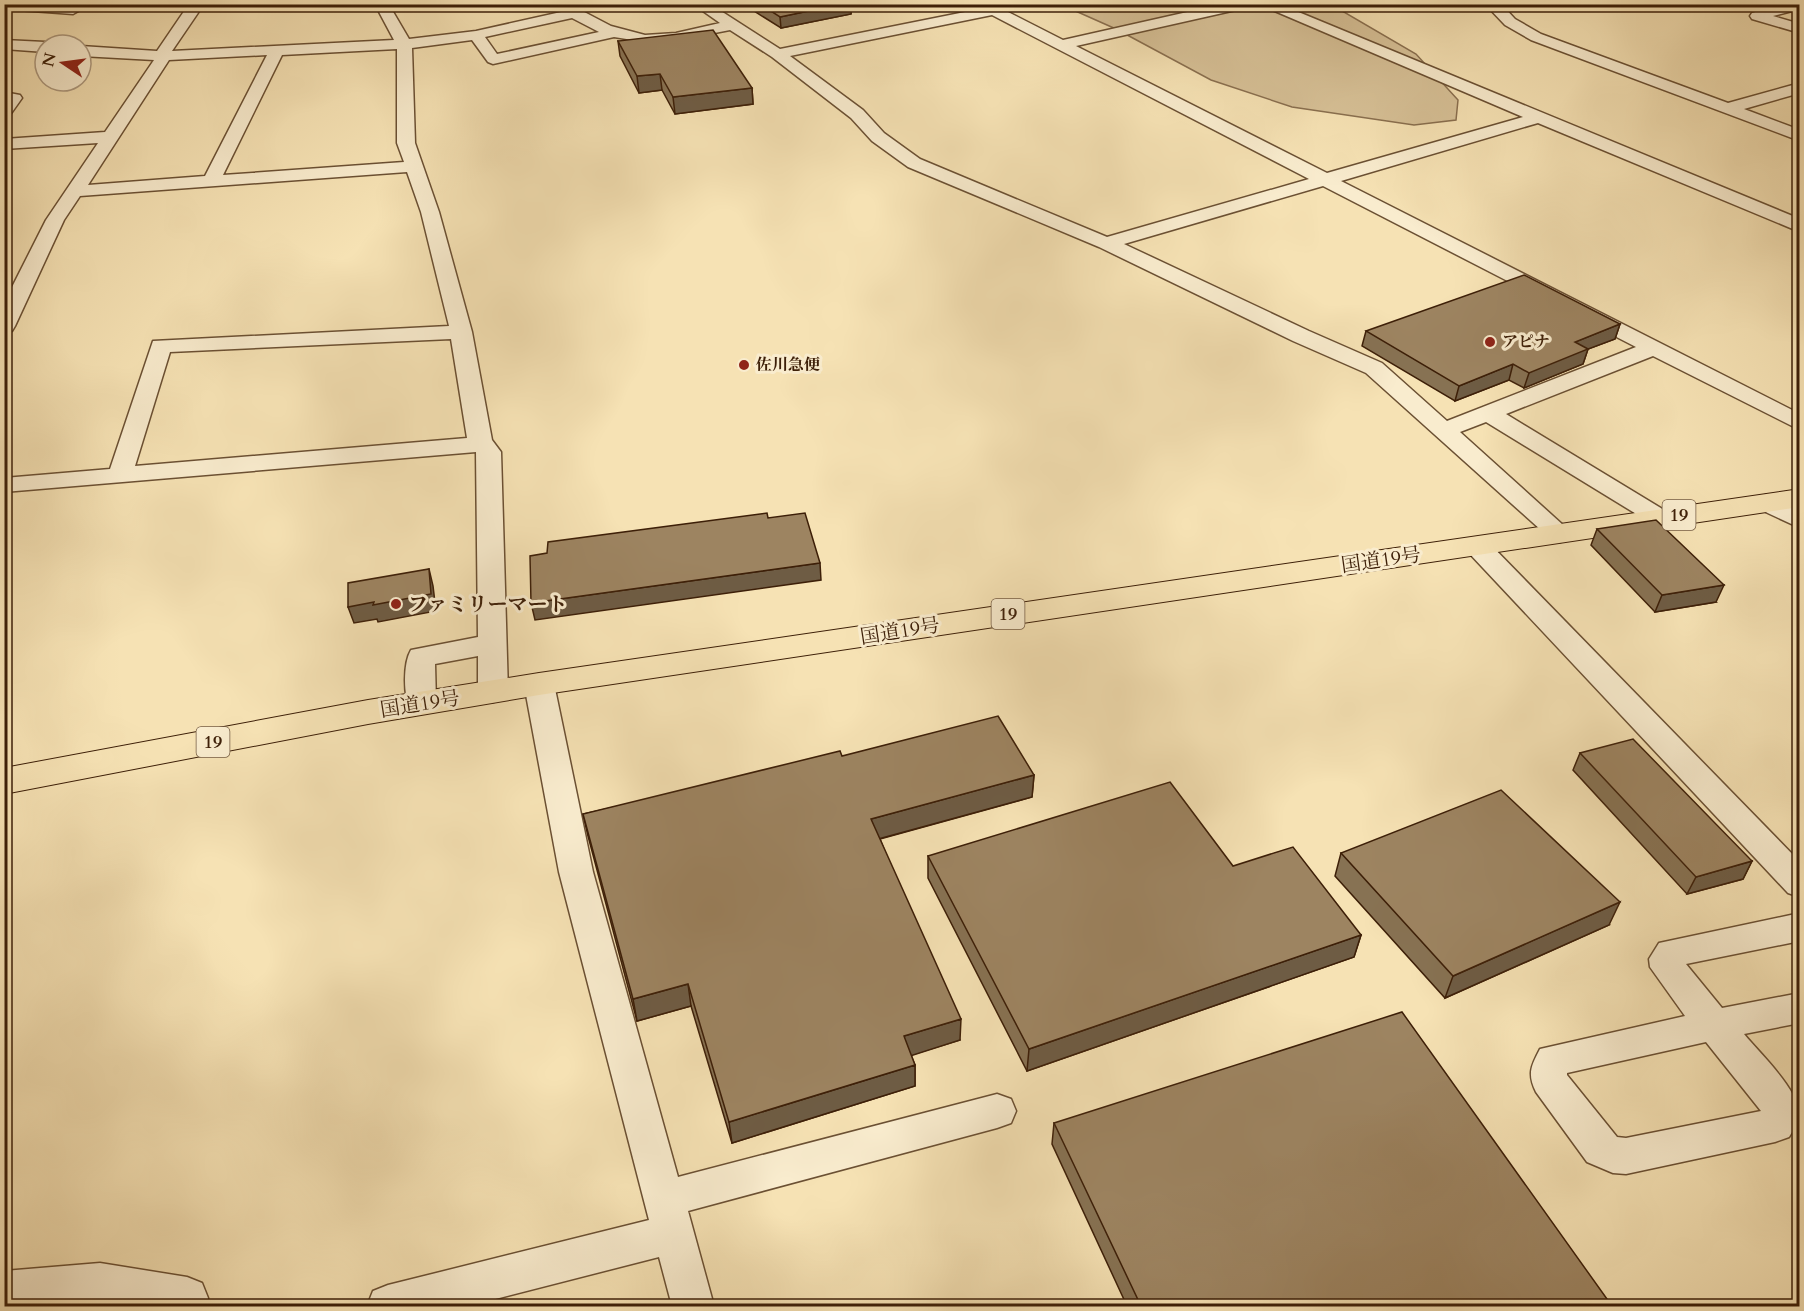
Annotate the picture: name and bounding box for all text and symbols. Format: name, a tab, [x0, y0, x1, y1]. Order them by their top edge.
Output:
north arrow	[33, 33, 93, 93]
text: N	[37, 51, 62, 69]
place label: アピナ	[1502, 331, 1550, 353]
marker: アピナ	[1483, 335, 1497, 349]
place label: 佐川急便	[756, 354, 820, 376]
marker: 佐川急便	[737, 358, 751, 372]
road number: 19	[1662, 500, 1696, 530]
street label: 国道19号	[1339, 541, 1423, 579]
place label: ファミリーマート	[408, 591, 568, 618]
marker: ファミリーマート	[389, 597, 403, 611]
road number: 19	[992, 599, 1024, 629]
street label: 国道19号	[858, 611, 942, 651]
street label: 国道19号	[378, 684, 462, 724]
road number: 19	[196, 727, 230, 757]

